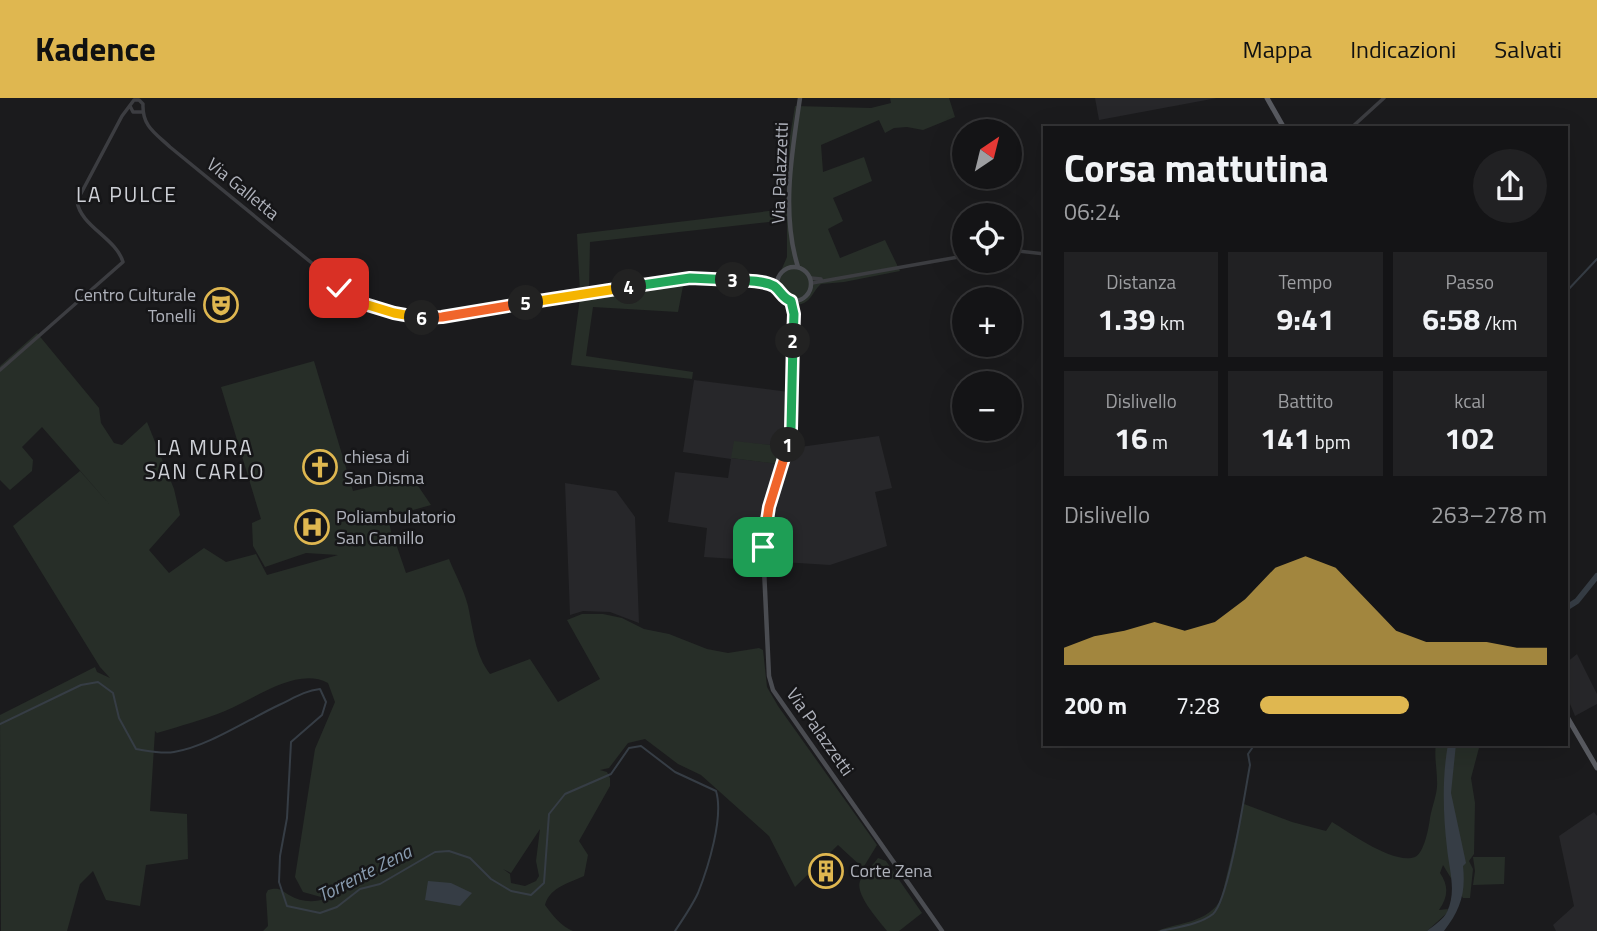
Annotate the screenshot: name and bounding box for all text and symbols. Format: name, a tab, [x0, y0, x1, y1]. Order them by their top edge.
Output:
text: Kadence	[35, 24, 156, 74]
text: Mappa	[1243, 31, 1312, 67]
text: Indicazioni	[1350, 31, 1456, 67]
text: Salvati	[1494, 31, 1562, 67]
north arrow	[952, 119, 1022, 189]
map controls	[952, 119, 1022, 441]
street label: Via Palazzetti	[764, 121, 795, 224]
text: Corsa mattutina	[1064, 139, 1328, 197]
button: share	[1473, 149, 1547, 223]
street label: Via Galletta	[201, 151, 285, 226]
district label: LA PULCE	[76, 178, 178, 210]
text: 06:24	[1064, 194, 1121, 229]
button: locate	[952, 203, 1022, 273]
pin	[309, 258, 369, 318]
pin: 3	[716, 262, 750, 298]
text: 3	[727, 265, 738, 294]
text: Distanza	[1106, 267, 1176, 296]
text: Tempo	[1279, 267, 1332, 296]
text: Passo	[1446, 267, 1494, 296]
icon: check	[320, 269, 358, 307]
pin: 4	[612, 270, 646, 304]
text: 4	[623, 272, 634, 301]
place label: Centro Culturale Tonelli	[74, 281, 196, 329]
theatre icon: Centro Culturale Tonelli	[202, 286, 240, 324]
pin: 5	[508, 286, 544, 320]
button: +	[952, 287, 1022, 357]
text: 5	[520, 288, 531, 317]
text: 1.39	[1098, 296, 1156, 342]
text: 9:41	[1276, 296, 1335, 342]
text: 6:58	[1422, 296, 1480, 342]
pin: 6	[404, 300, 440, 336]
text: 6	[416, 303, 427, 332]
text: km	[1156, 308, 1185, 337]
text: /km	[1480, 308, 1517, 337]
pin: 2	[776, 324, 810, 358]
text: 2	[787, 326, 798, 355]
button: −	[952, 371, 1022, 441]
text: Dislivello	[1106, 386, 1177, 415]
text: Battito	[1278, 386, 1333, 415]
text: kcal	[1454, 386, 1485, 415]
text: 16	[1114, 415, 1148, 461]
text: 141	[1260, 415, 1311, 461]
text: 102	[1445, 415, 1495, 461]
text: m	[1148, 427, 1168, 456]
text: bpm	[1311, 427, 1351, 456]
pin: 1	[770, 428, 806, 462]
text: 1	[782, 430, 793, 459]
district label: LA MURA SAN CARLO	[145, 431, 265, 487]
place label: chiesa di San Disma	[344, 443, 424, 491]
church icon: chiesa di San Disma	[301, 448, 339, 486]
text: Dislivello	[1064, 497, 1150, 532]
text: 263–278 m	[1431, 497, 1547, 532]
place label: Poliambulatorio San Camillo	[336, 503, 456, 551]
hospital icon: Poliambulatorio San Camillo	[293, 508, 331, 546]
pin	[733, 517, 793, 577]
icon: arrive	[744, 528, 782, 566]
street label: Via Palazzetti	[780, 682, 861, 781]
text: 200 m	[1064, 688, 1127, 723]
text: 7:28	[1176, 688, 1220, 723]
water label: Torrente Zena	[311, 836, 417, 909]
building icon: Corte Zena	[807, 852, 845, 890]
place label: Corte Zena	[850, 857, 932, 884]

